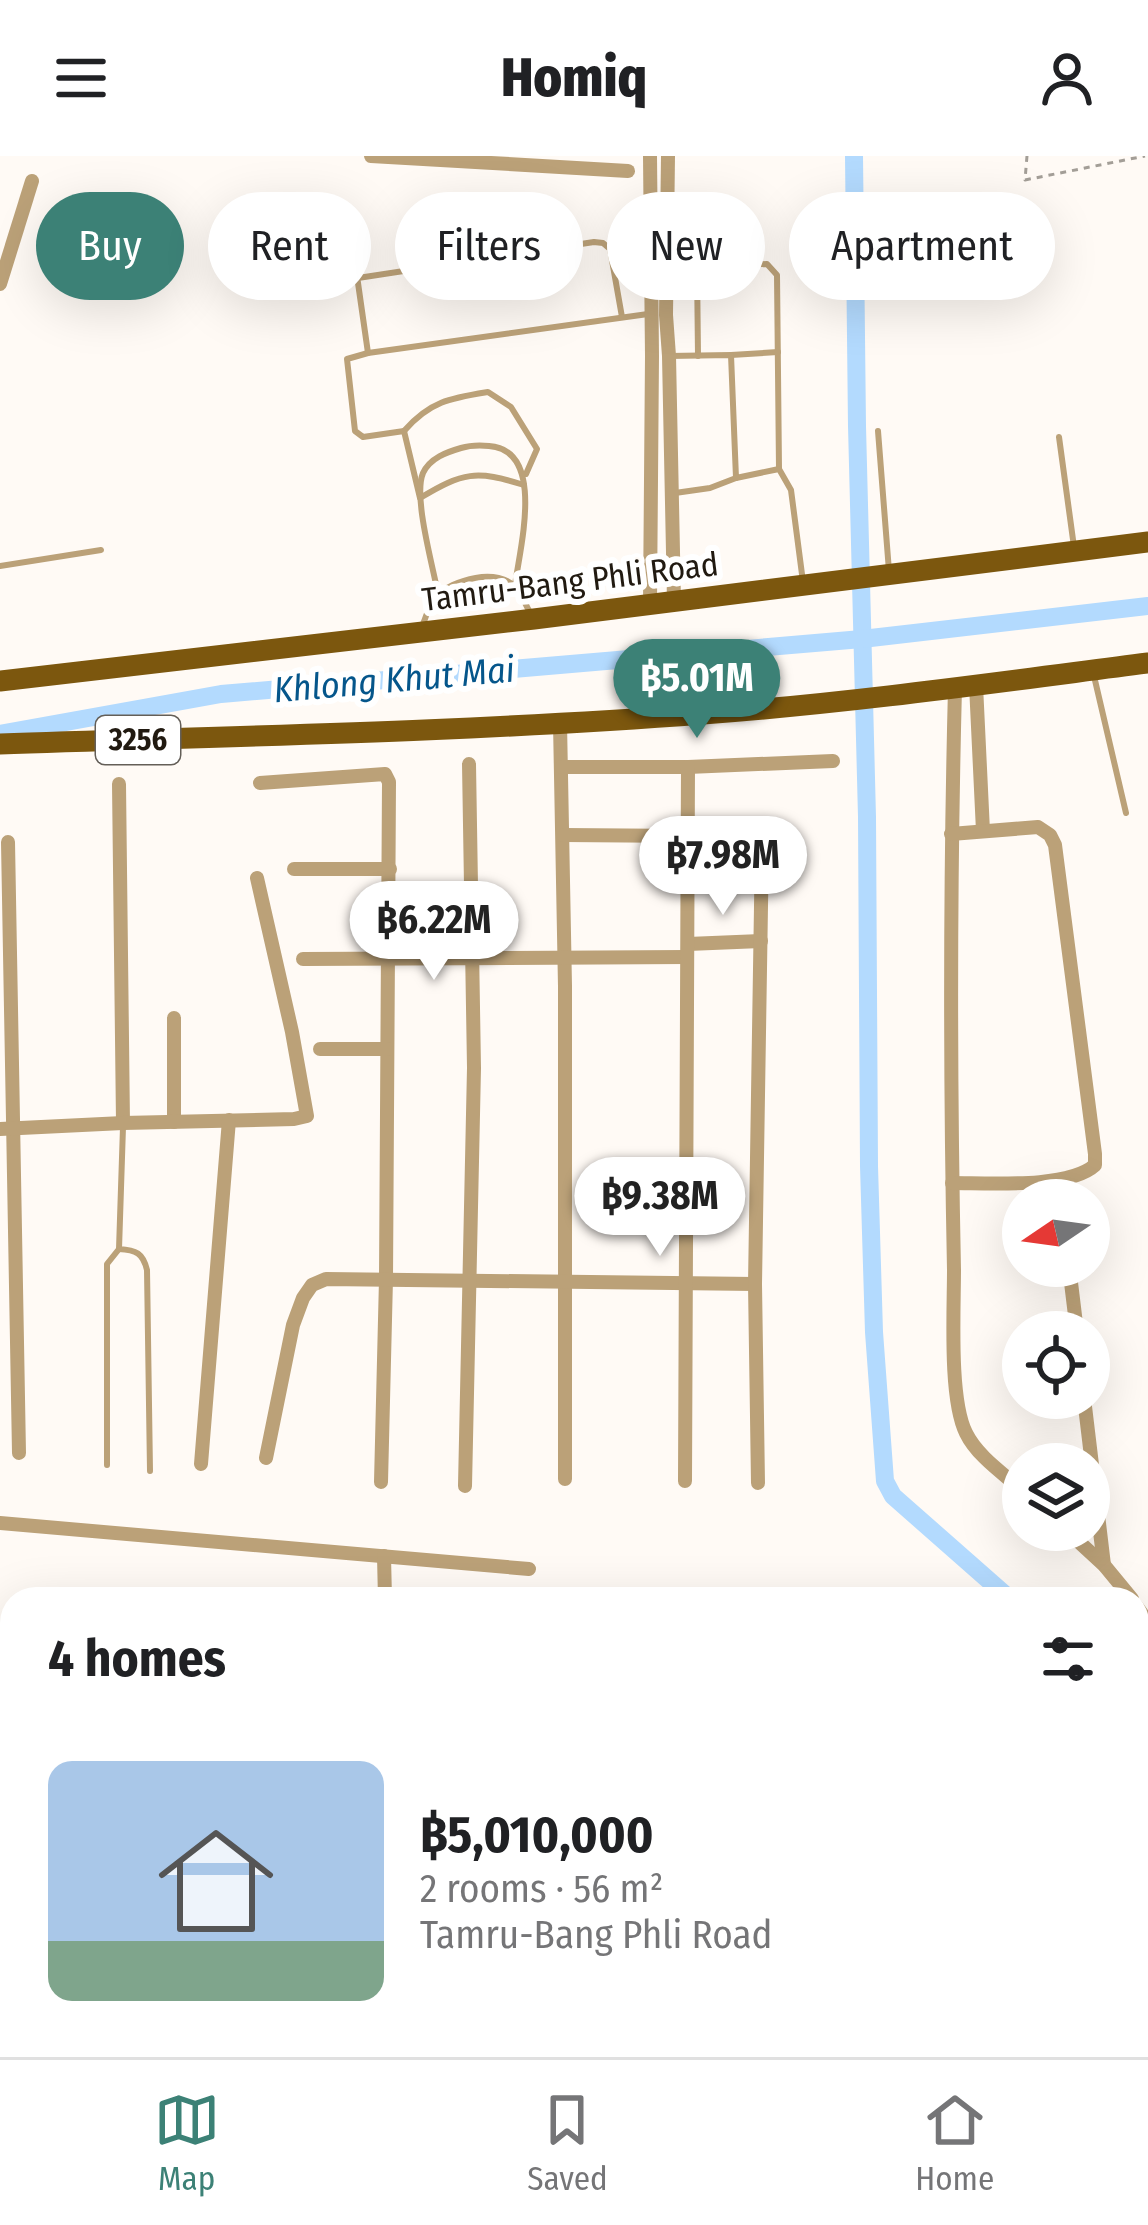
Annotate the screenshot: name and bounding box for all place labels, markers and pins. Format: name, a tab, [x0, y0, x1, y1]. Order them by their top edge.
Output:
pin: ฿5.01M	[599, 639, 795, 741]
pin: ฿7.98M	[625, 816, 821, 918]
pin: ฿6.22M	[336, 881, 532, 983]
pin: ฿9.38M	[562, 1157, 758, 1259]

